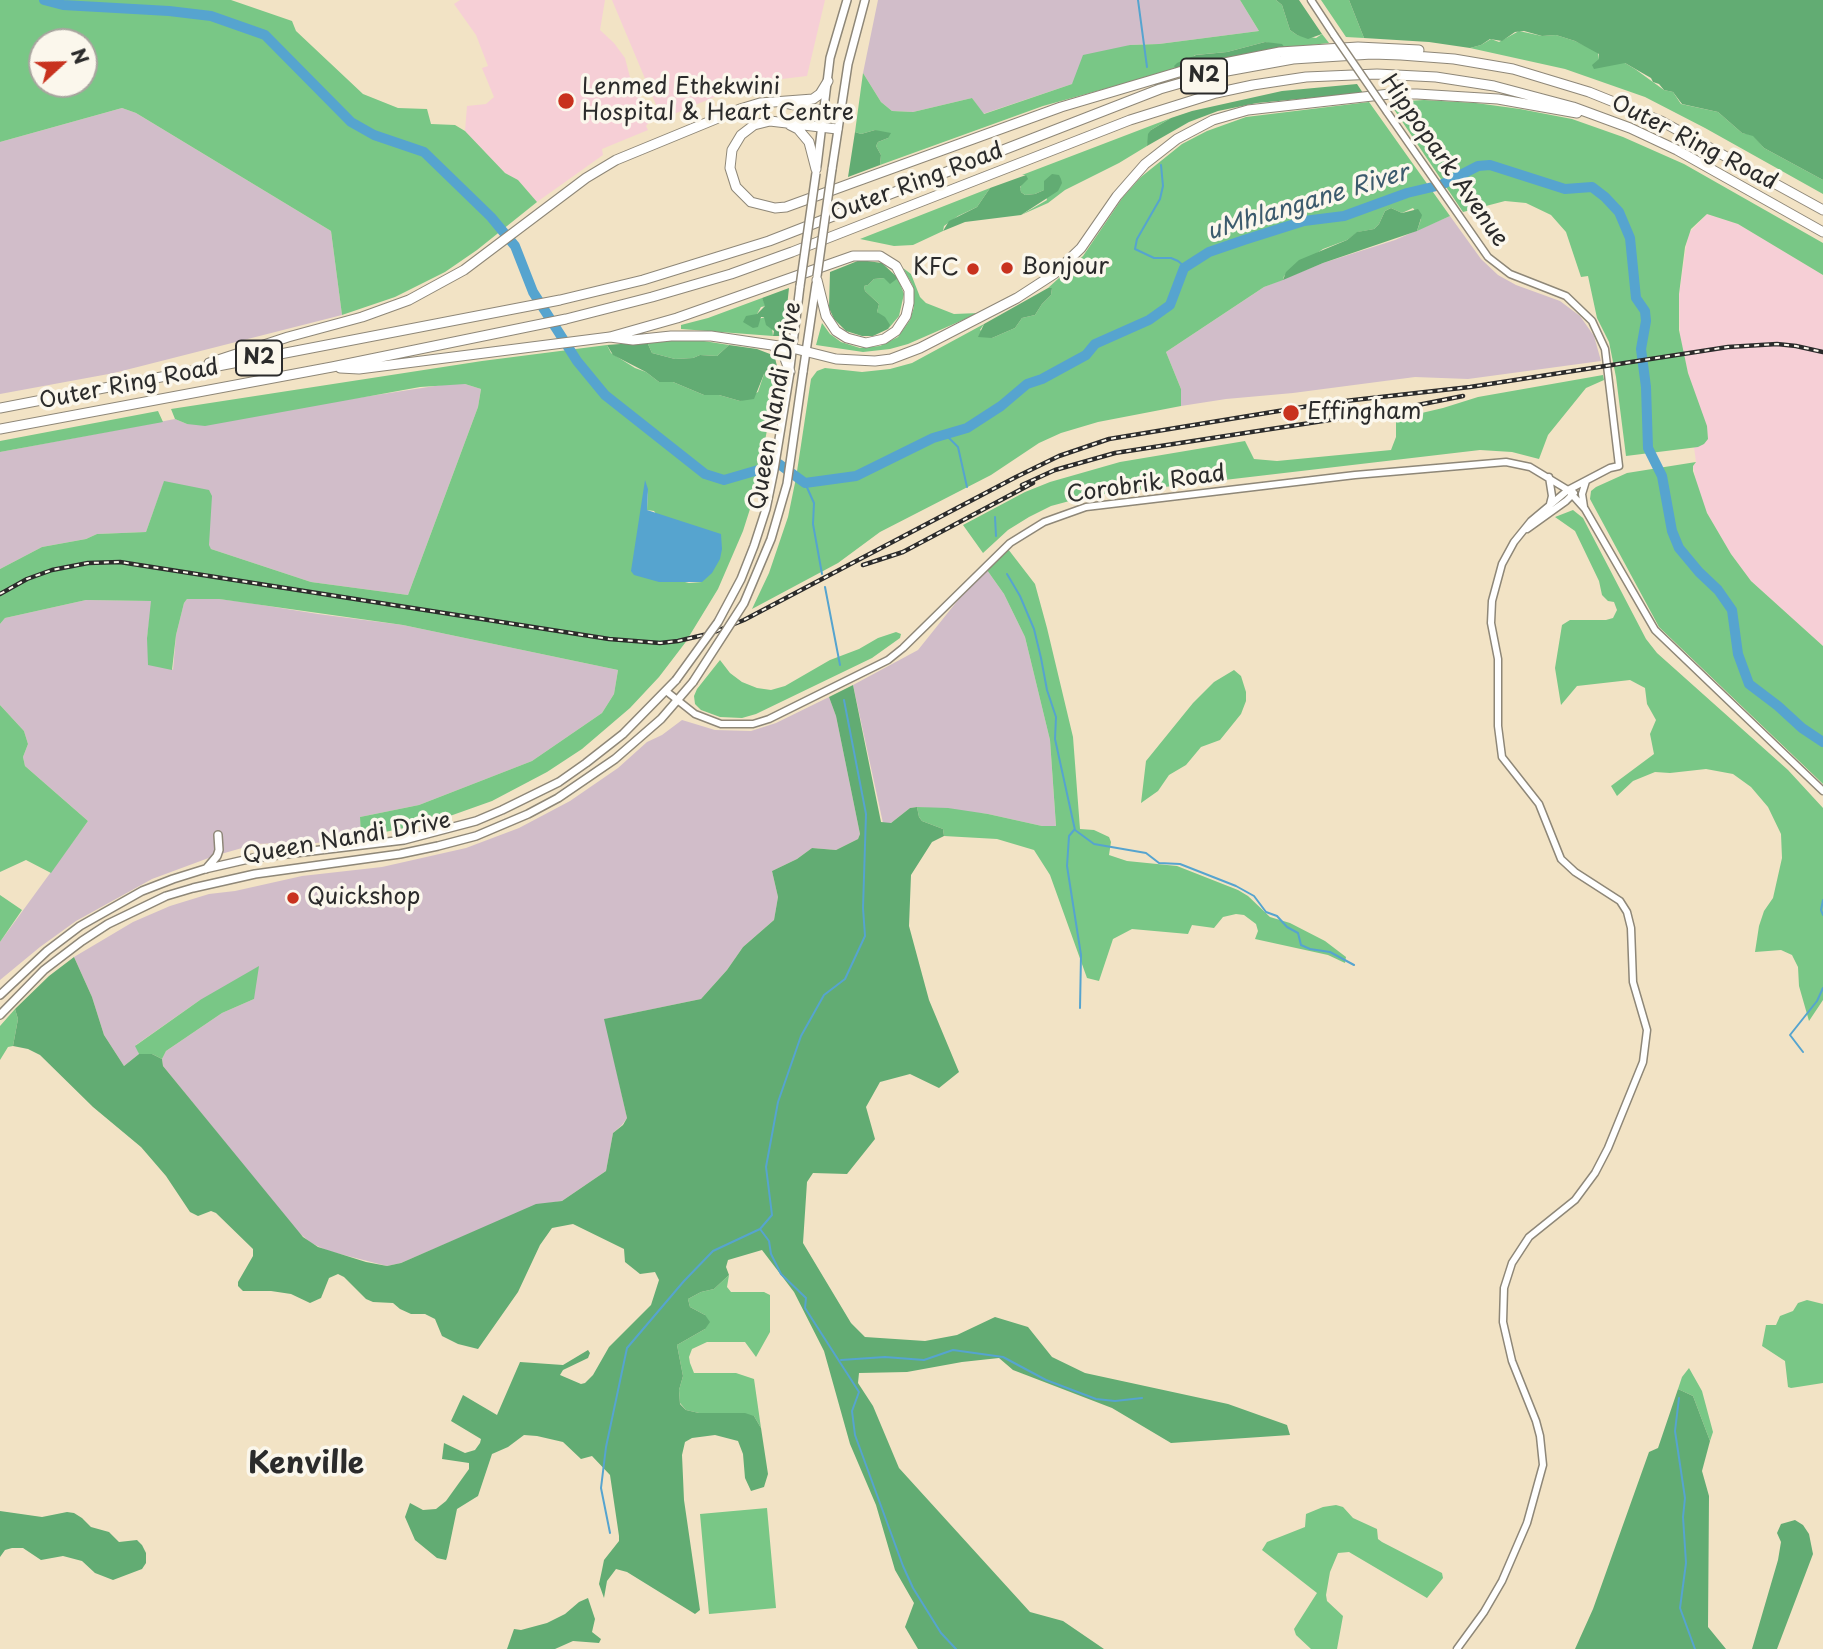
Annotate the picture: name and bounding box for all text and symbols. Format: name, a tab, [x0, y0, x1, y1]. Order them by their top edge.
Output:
north arrow	[28, 28, 98, 98]
text: N	[65, 44, 96, 68]
road number: N2	[1181, 58, 1227, 94]
street label: Hippopark Avenue	[1374, 70, 1514, 252]
place label: Lenmed Ethekwini Hospital & Heart Centre	[582, 74, 854, 128]
street label: Outer Ring Road	[1606, 89, 1782, 197]
marker: Lenmed Ethekwini Hospital & Heart Centre	[556, 91, 576, 111]
street label: Outer Ring Road	[827, 137, 1007, 229]
water label: uMhlangane River	[1204, 159, 1412, 247]
place label: Bonjour	[1021, 254, 1109, 282]
place label: KFC	[913, 255, 959, 283]
marker: Bonjour	[999, 260, 1015, 276]
marker: KFC	[965, 261, 981, 277]
street label: Queen Nandi Drive	[744, 300, 808, 512]
road number: N2	[236, 340, 282, 376]
street label: Outer Ring Road	[37, 354, 221, 416]
place label: Effingham	[1307, 399, 1421, 427]
marker: Effingham	[1281, 403, 1301, 423]
street label: Corobrik Road	[1065, 460, 1227, 510]
street label: Queen Nandi Drive	[241, 807, 453, 871]
place label: Quickshop	[307, 884, 420, 912]
marker: Quickshop	[285, 890, 301, 906]
district label: Kenville	[248, 1447, 364, 1483]

